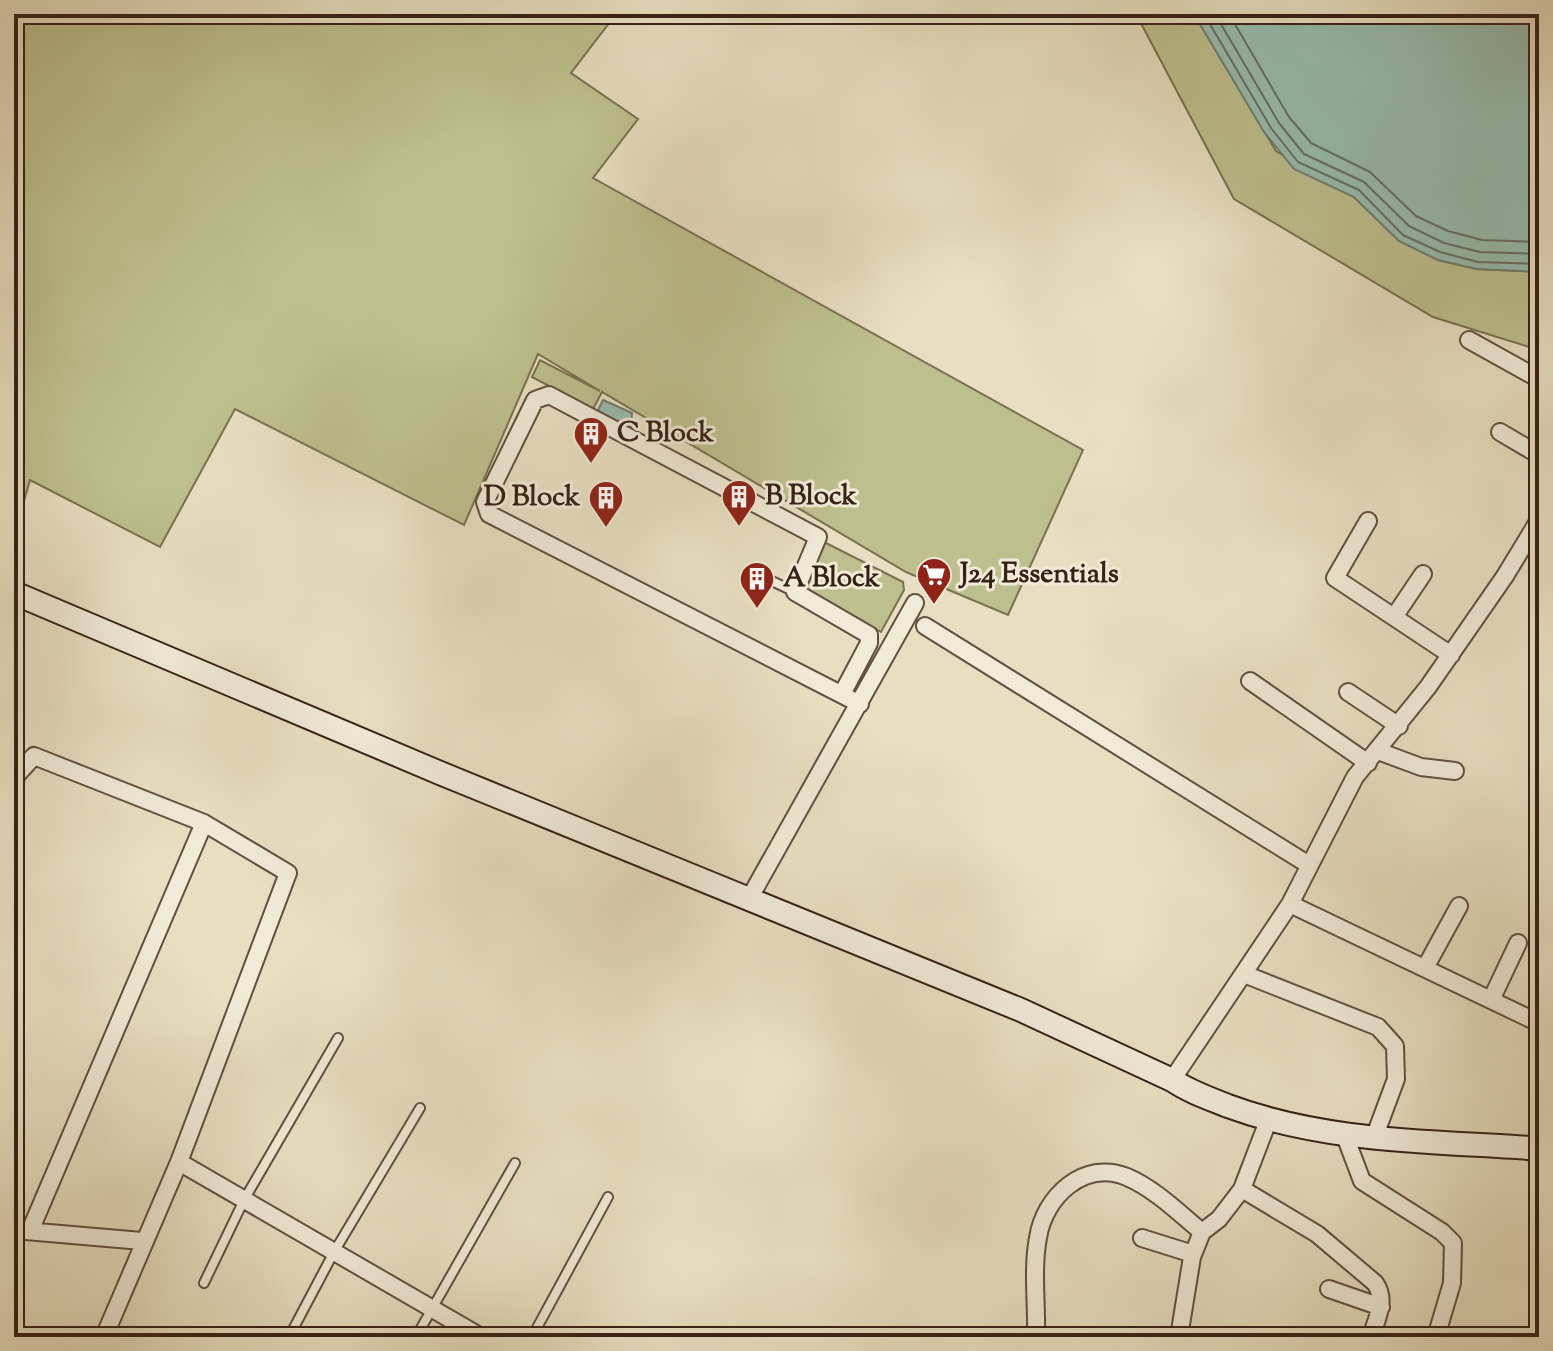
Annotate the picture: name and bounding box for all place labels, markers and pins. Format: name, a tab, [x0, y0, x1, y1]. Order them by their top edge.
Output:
place label: C Block	[617, 414, 714, 454]
building icon: C Block	[572, 415, 610, 465]
place label: B Block	[765, 477, 857, 517]
place label: D Block	[484, 478, 581, 518]
building icon: B Block	[720, 478, 758, 528]
building icon: D Block	[587, 479, 625, 529]
place label: J24 Essentials	[958, 555, 1119, 595]
supermarket icon: J24 Essentials	[915, 556, 953, 606]
place label: A Block	[783, 559, 881, 599]
building icon: A Block	[738, 560, 776, 610]

